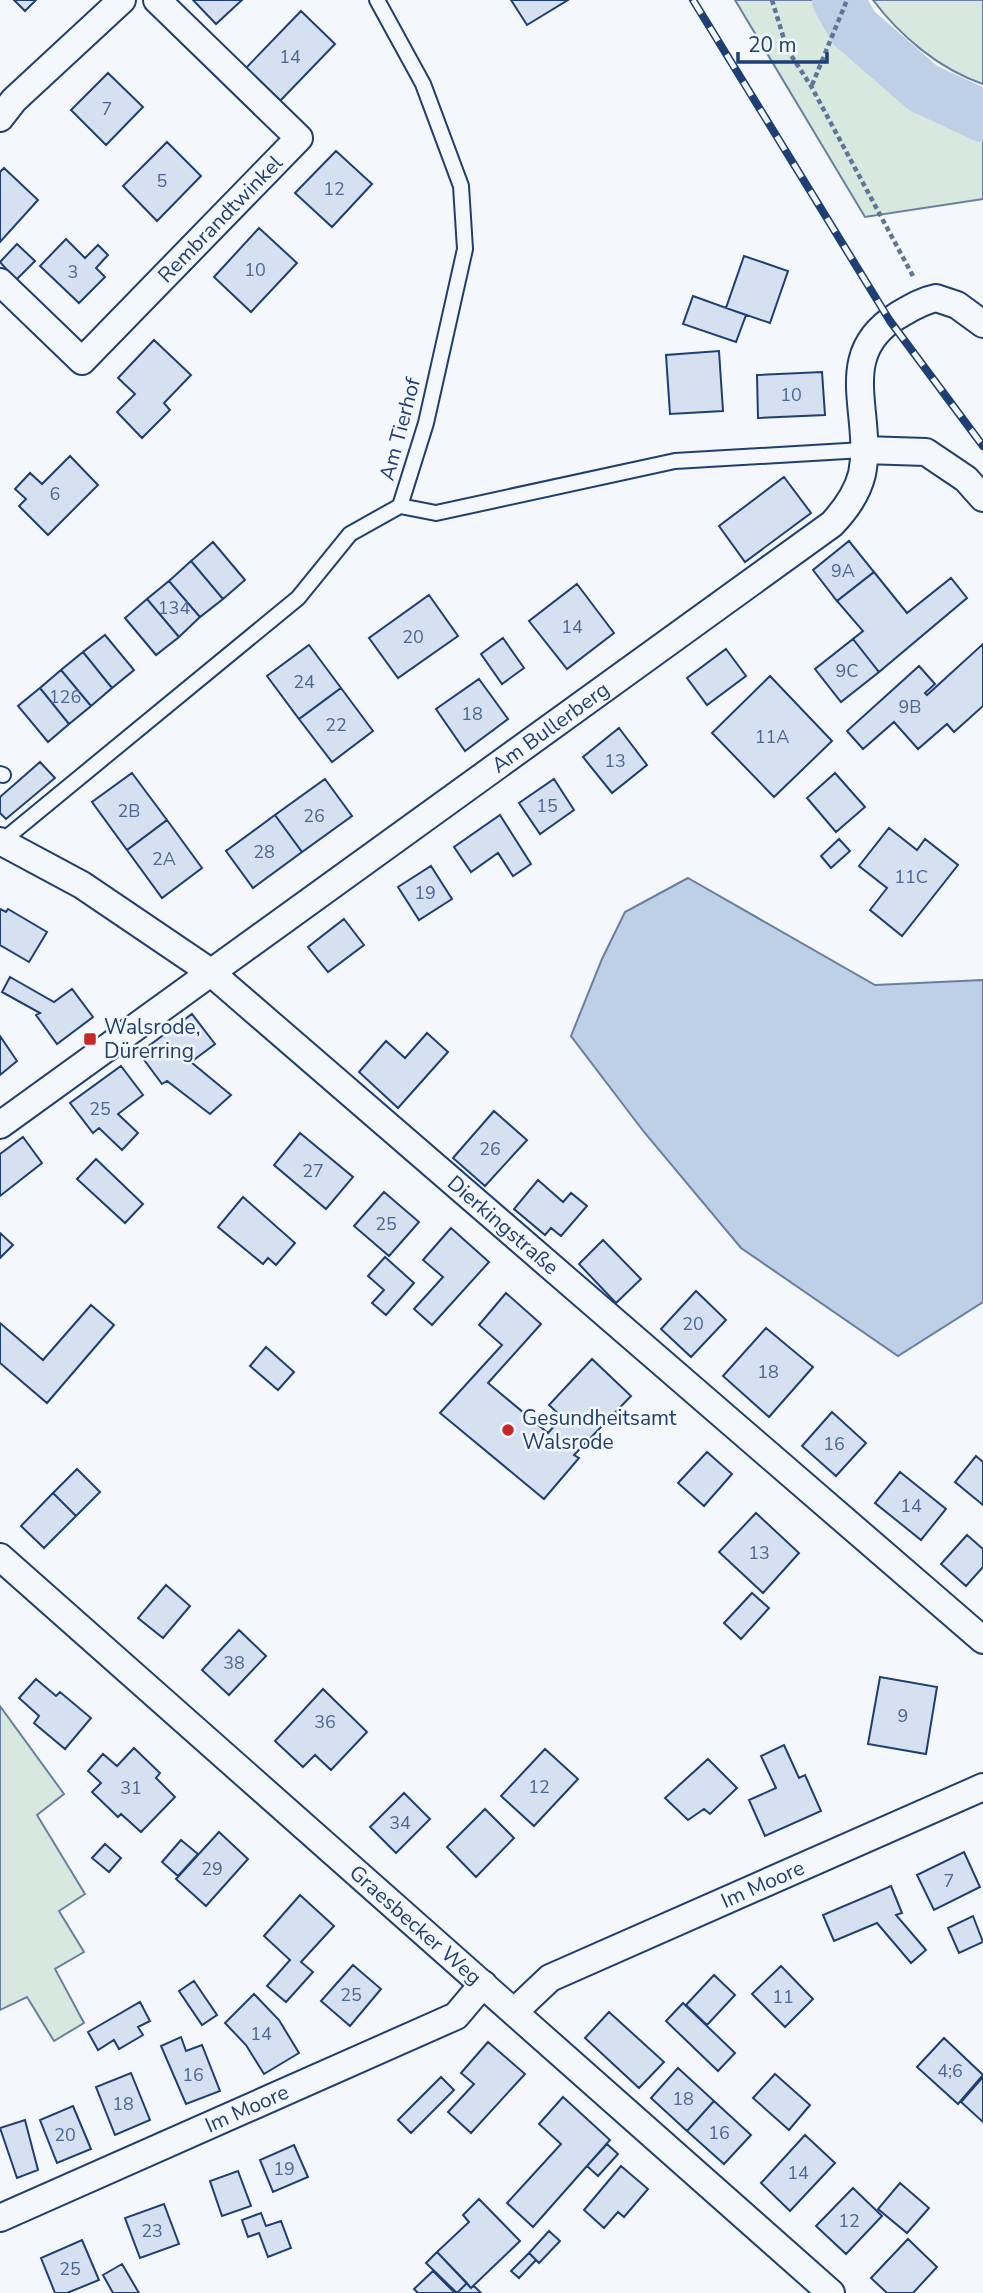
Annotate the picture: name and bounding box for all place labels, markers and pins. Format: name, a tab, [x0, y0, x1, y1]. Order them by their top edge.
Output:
place label: Walsrode, Dürerring	[104, 1013, 201, 1065]
marker: Walsrode, Dürerring	[82, 1031, 98, 1047]
place label: Gesundheitsamt Walsrode	[522, 1404, 677, 1456]
marker: Gesundheitsamt Walsrode	[500, 1422, 516, 1438]

